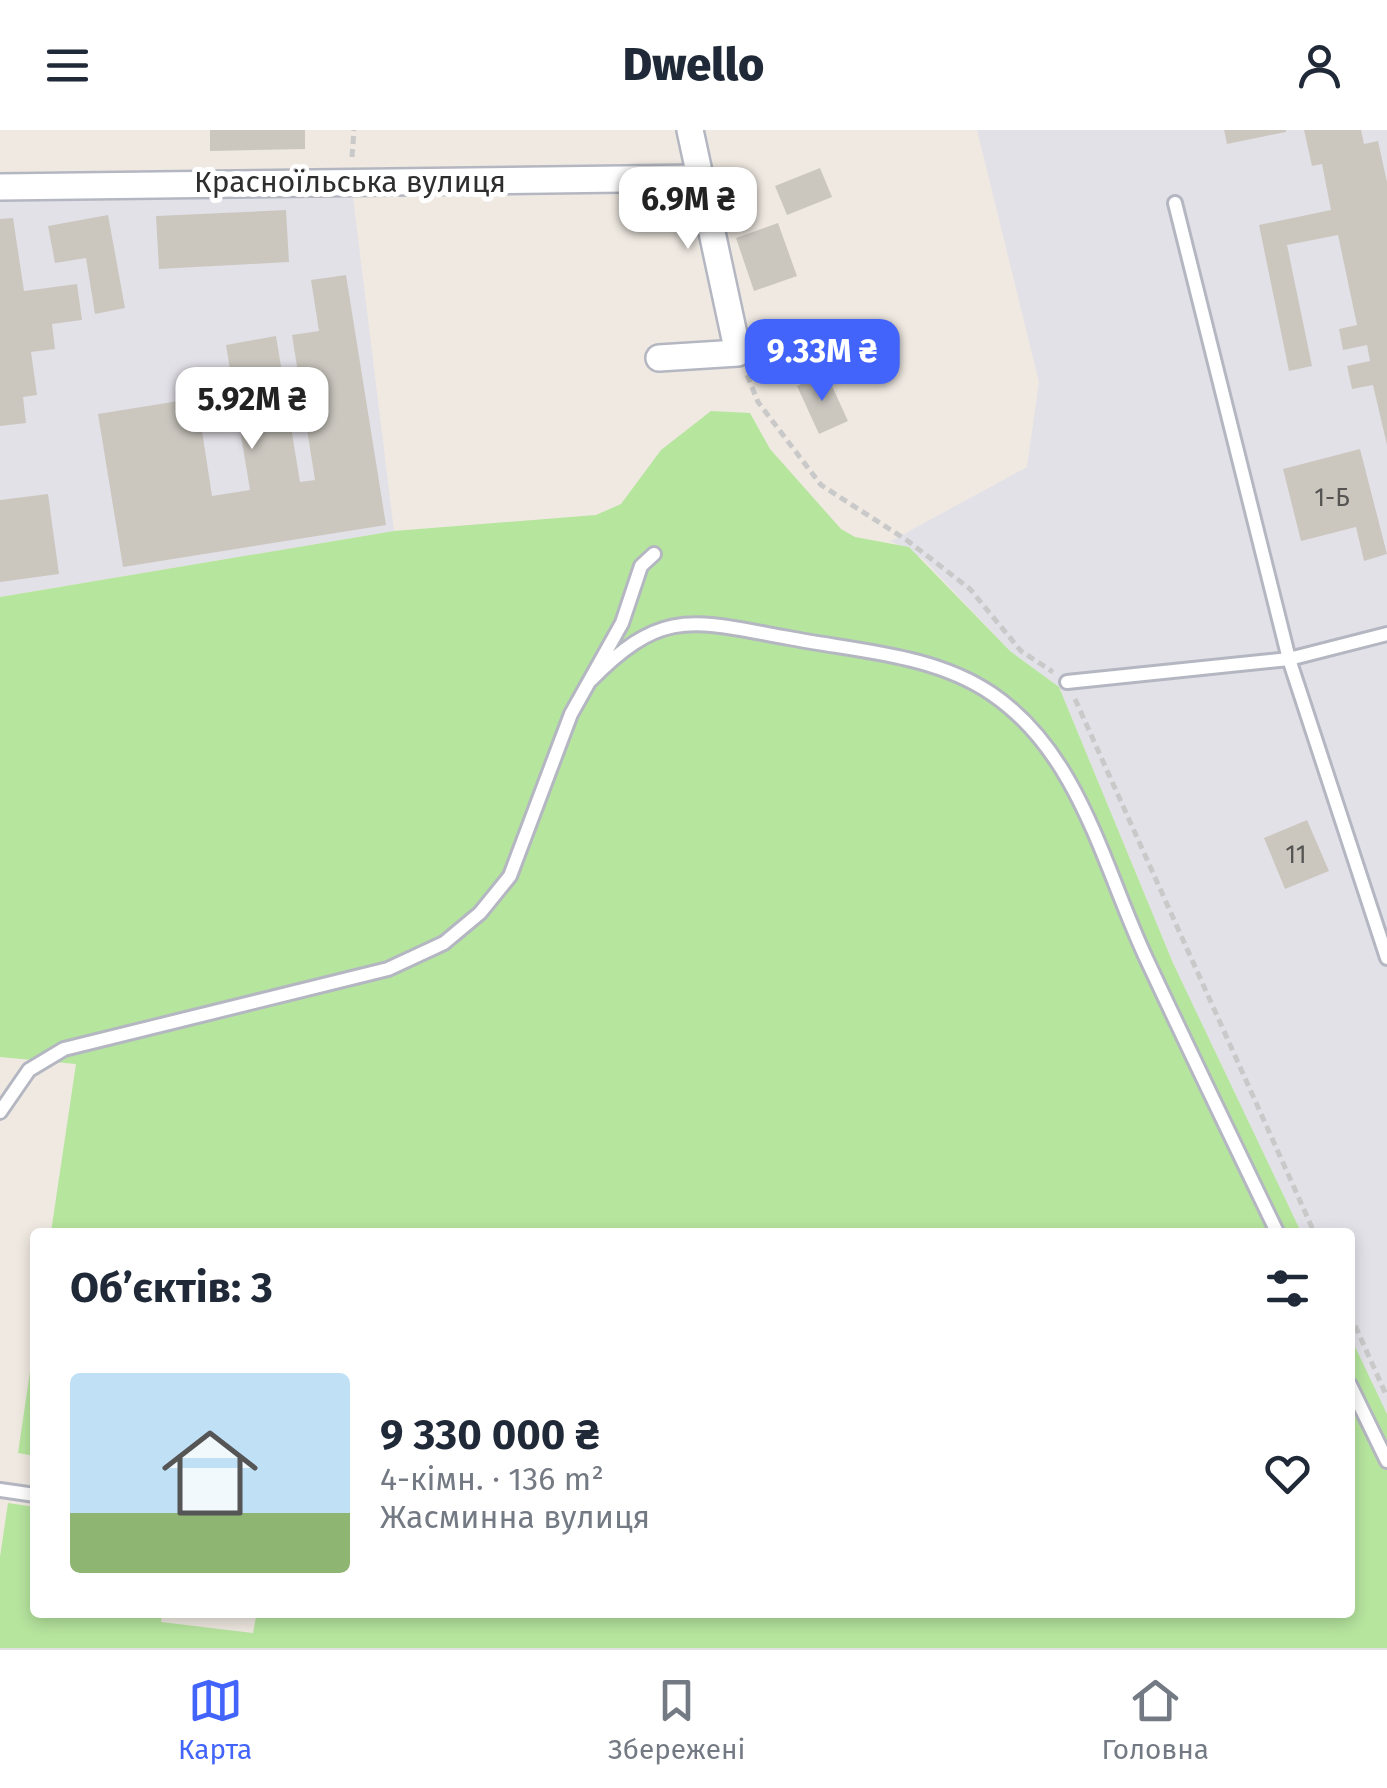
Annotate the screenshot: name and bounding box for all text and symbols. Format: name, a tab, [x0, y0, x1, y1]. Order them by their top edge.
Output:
icon: menu	[40, 38, 95, 93]
text: Dwello	[623, 38, 764, 92]
icon: person	[1292, 38, 1347, 93]
street label: Красноїльська вулиця	[194, 164, 506, 200]
pin: 6.9M ₴	[607, 167, 769, 252]
text: 6.9M ₴	[641, 180, 735, 218]
pin: 9.33M ₴	[730, 319, 914, 404]
text: 9.33M ₴	[767, 332, 877, 370]
pin: 5.92M ₴	[160, 367, 344, 452]
text: 5.92M ₴	[197, 380, 307, 418]
house number: 1-Б	[1314, 483, 1350, 513]
house number: 11	[1285, 840, 1307, 870]
icon: filters	[1260, 1261, 1315, 1316]
text: Об’єктів: 3	[70, 1263, 273, 1313]
text: 9 330 000 ₴	[380, 1410, 600, 1460]
icon: home	[150, 1413, 270, 1533]
icon: heart	[1260, 1446, 1315, 1501]
text: 4-кімн. · 136 m²	[380, 1460, 604, 1498]
text: Жасминна вулиця	[380, 1498, 650, 1536]
tab: Карта	[178, 1673, 252, 1766]
tab: Збережені	[608, 1673, 745, 1766]
tab: Головна	[1101, 1673, 1209, 1766]

